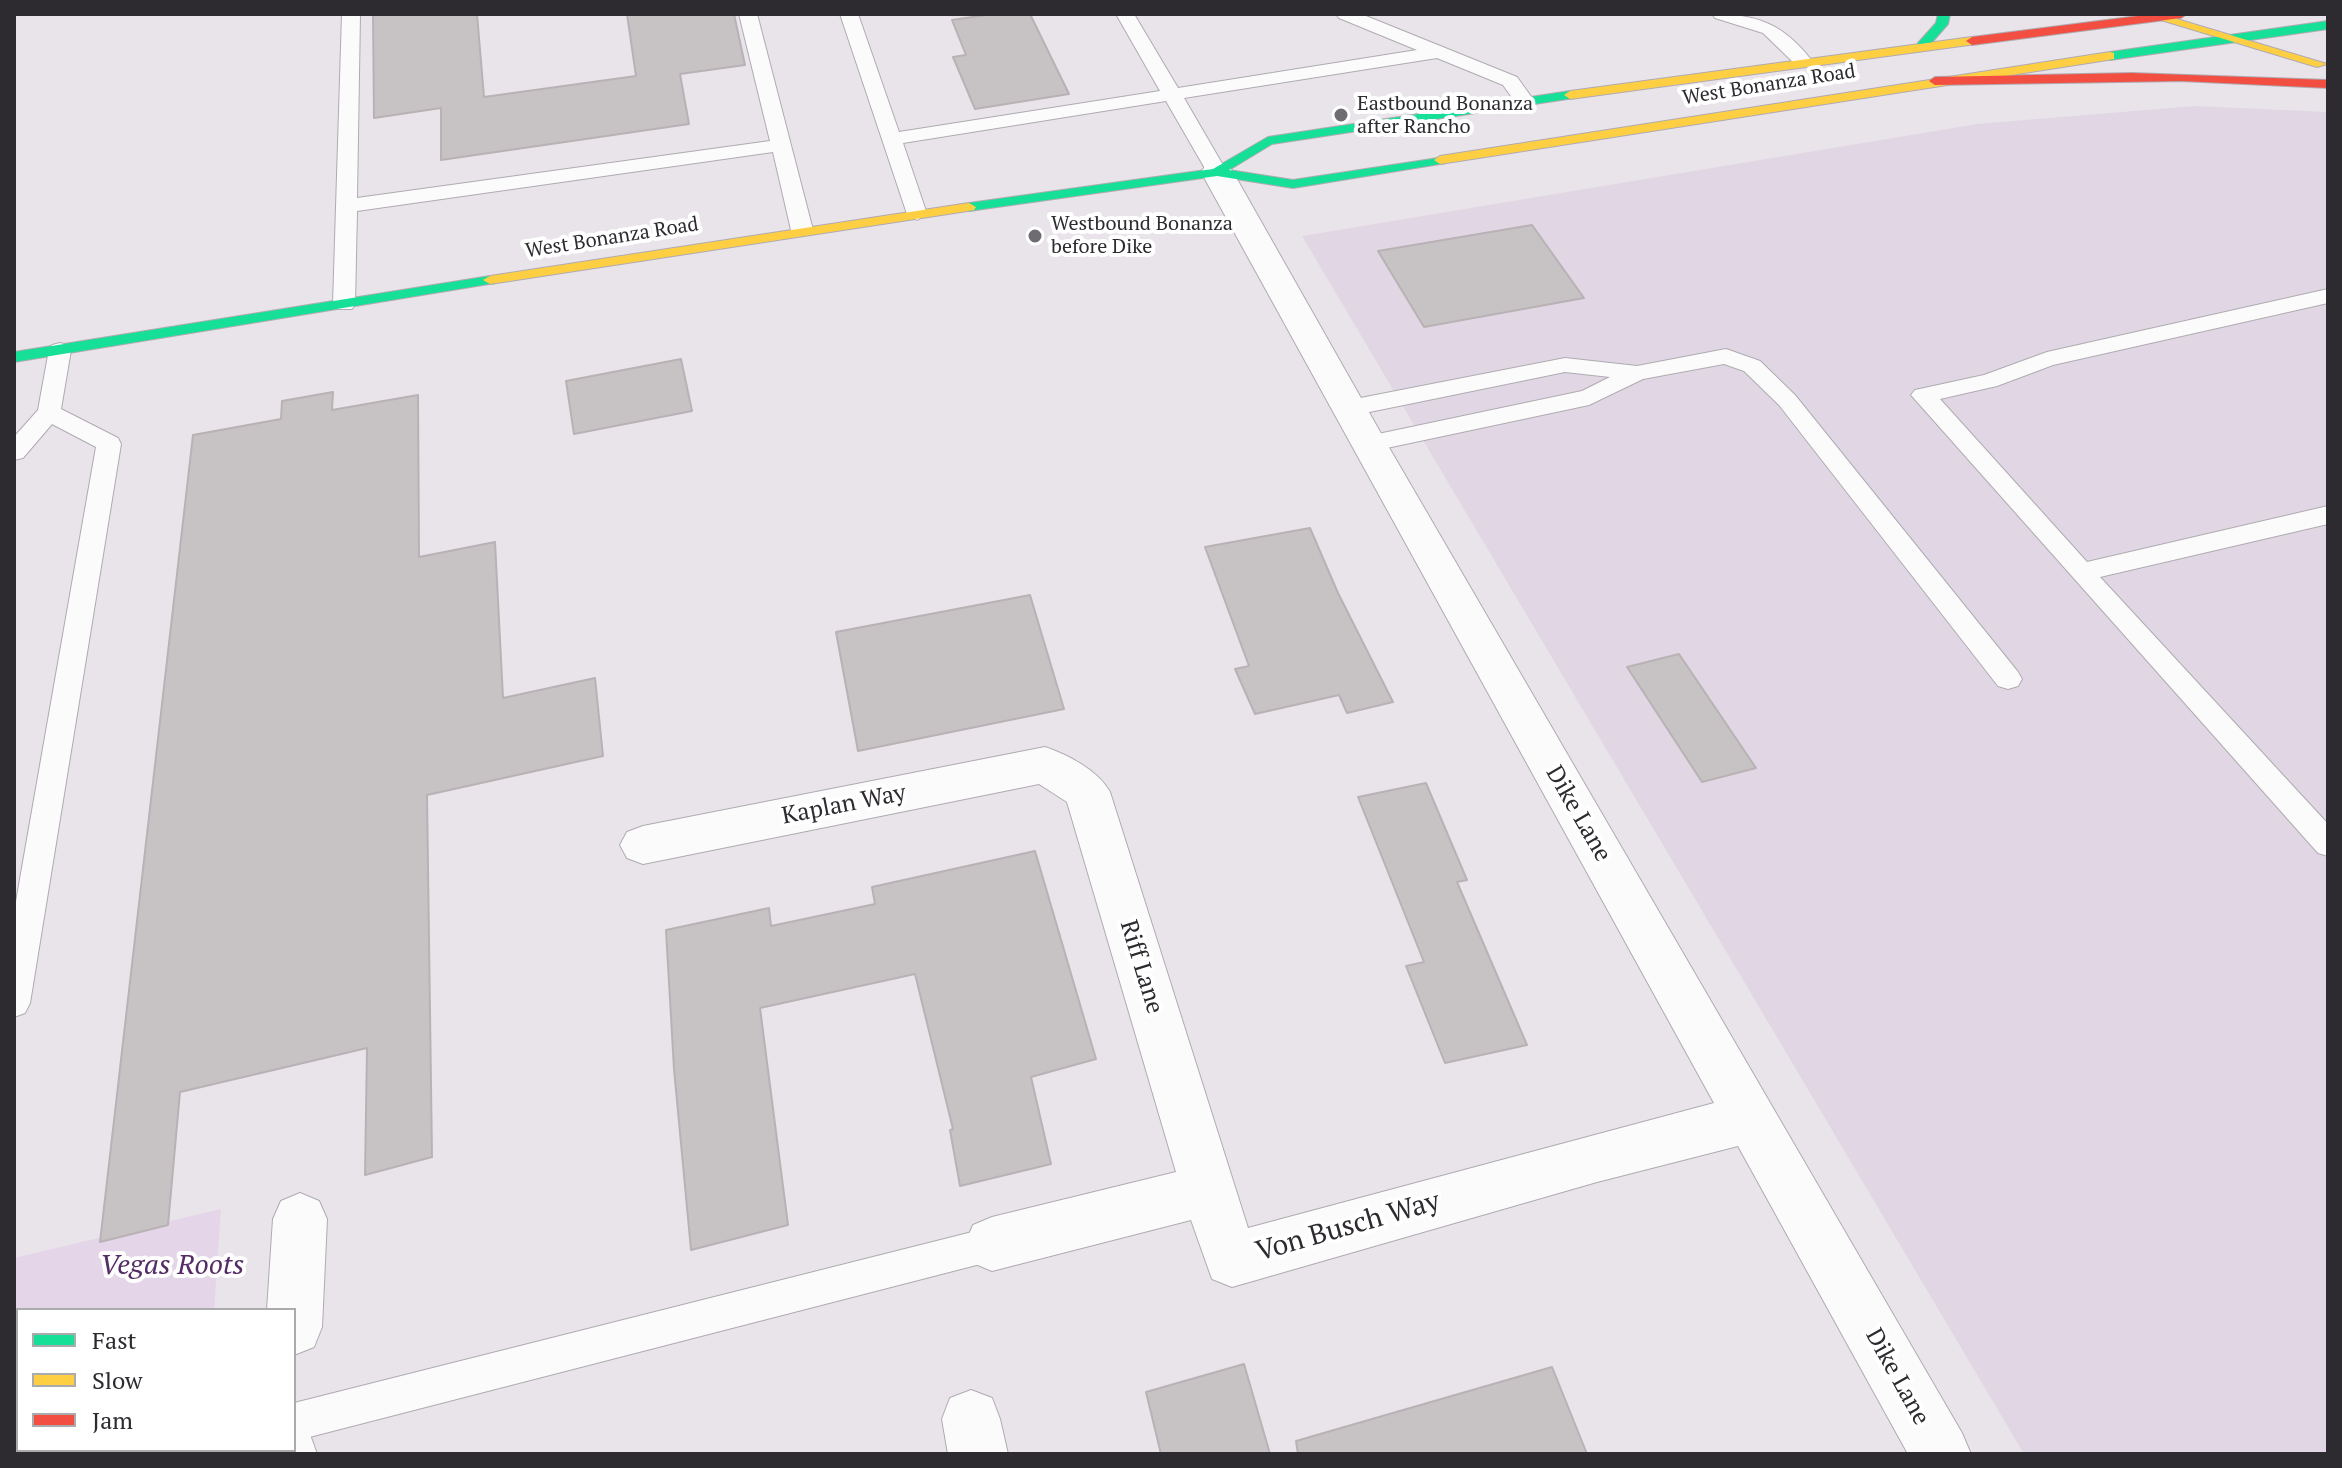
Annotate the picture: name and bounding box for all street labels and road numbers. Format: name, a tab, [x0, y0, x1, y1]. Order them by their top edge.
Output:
street label: West Bonanza Road	[1681, 59, 1857, 111]
street label: West Bonanza Road	[524, 212, 700, 264]
street label: Dike Lane	[1539, 761, 1617, 867]
street label: Kaplan Way	[780, 779, 908, 831]
street label: Riff Lane	[1113, 917, 1169, 1017]
street label: Von Busch Way	[1252, 1185, 1444, 1269]
street label: Dike Lane	[1859, 1324, 1935, 1430]

